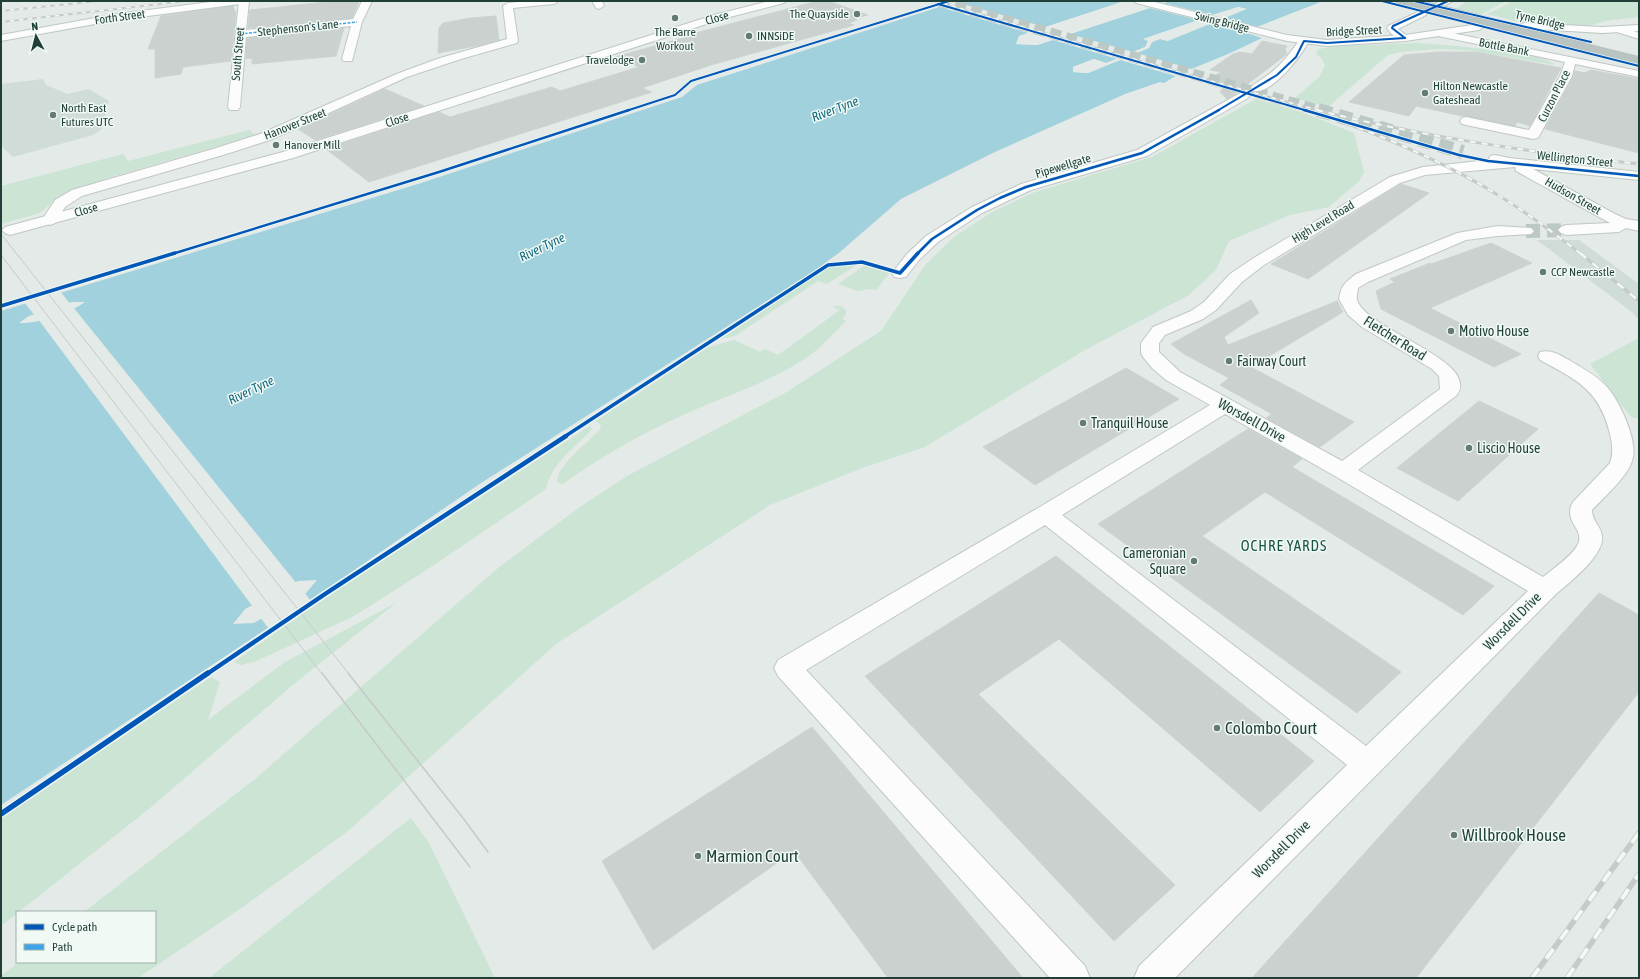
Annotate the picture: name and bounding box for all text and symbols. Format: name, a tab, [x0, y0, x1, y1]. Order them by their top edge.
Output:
street label: Forth Street	[94, 6, 147, 27]
place label: The Quayside	[790, 7, 849, 21]
street label: Tyne Bridge	[1514, 7, 1566, 33]
street label: Close	[704, 8, 730, 28]
street label: Swing Bridge	[1193, 8, 1251, 36]
marker: The Quayside	[852, 9, 862, 19]
marker: The Barre Workout	[670, 13, 680, 23]
north arrow	[16, 16, 56, 56]
street label: Stephenson's Lane	[257, 17, 339, 39]
text: N	[31, 20, 39, 32]
street label: Bridge Street	[1326, 23, 1383, 39]
place label: The Barre Workout	[654, 25, 696, 53]
street label: South Street	[229, 26, 247, 81]
place label: INNSiDE	[757, 29, 794, 43]
marker: INNSiDE	[744, 31, 754, 41]
street label: Bottle Bank	[1478, 35, 1531, 59]
place label: Travelodge	[586, 53, 634, 67]
marker: Travelodge	[637, 55, 647, 65]
street label: Curzon Place	[1535, 68, 1573, 124]
place label: Hilton Newcastle Gateshead	[1433, 79, 1508, 107]
marker: Hilton Newcastle Gateshead	[1420, 88, 1430, 98]
water label: River Tyne	[809, 93, 861, 125]
place label: North East Futures UTC	[61, 101, 114, 129]
street label: Hanover Street	[262, 105, 329, 143]
marker: North East Futures UTC	[48, 110, 58, 120]
street label: Close	[384, 110, 410, 130]
place label: Hanover Mill	[284, 138, 341, 152]
marker: Hanover Mill	[271, 140, 281, 150]
street label: Wellington Street	[1536, 148, 1614, 170]
street label: Pipewellgate	[1034, 151, 1092, 181]
street label: Hudson Street	[1543, 174, 1604, 218]
street label: High Level Road	[1289, 198, 1357, 246]
street label: Close	[73, 200, 99, 220]
water label: River Tyne	[517, 229, 567, 264]
place label: CCP Newcastle	[1551, 265, 1615, 279]
marker: CCP Newcastle	[1538, 267, 1548, 277]
street label: Fletcher Road	[1361, 313, 1429, 363]
place label: Motivo House	[1459, 323, 1529, 339]
marker: Motivo House	[1446, 326, 1456, 336]
place label: Fairway Court	[1237, 353, 1306, 369]
marker: Fairway Court	[1224, 356, 1234, 366]
water label: River Tyne	[226, 372, 276, 407]
street label: Worsdell Drive	[1215, 395, 1289, 445]
place label: Tranquil House	[1091, 415, 1168, 431]
marker: Tranquil House	[1078, 418, 1088, 428]
place label: Liscio House	[1477, 440, 1540, 456]
marker: Liscio House	[1464, 443, 1474, 453]
district label: OCHRE YARDS	[1241, 537, 1327, 554]
place label: Cameronian Square	[1123, 545, 1186, 577]
marker: Cameronian Square	[1189, 556, 1199, 566]
street label: Worsdell Drive	[1480, 589, 1544, 653]
place label: Colombo Court	[1225, 718, 1317, 738]
marker: Colombo Court	[1212, 723, 1222, 733]
street label: Worsdell Drive	[1249, 817, 1313, 881]
place label: Willbrook House	[1462, 825, 1566, 845]
marker: Willbrook House	[1449, 830, 1459, 840]
place label: Marmion Court	[706, 846, 799, 866]
marker: Marmion Court	[693, 851, 703, 861]
legend	[16, 911, 156, 963]
text: Cycle path	[52, 920, 97, 934]
text: Path	[52, 940, 73, 954]

